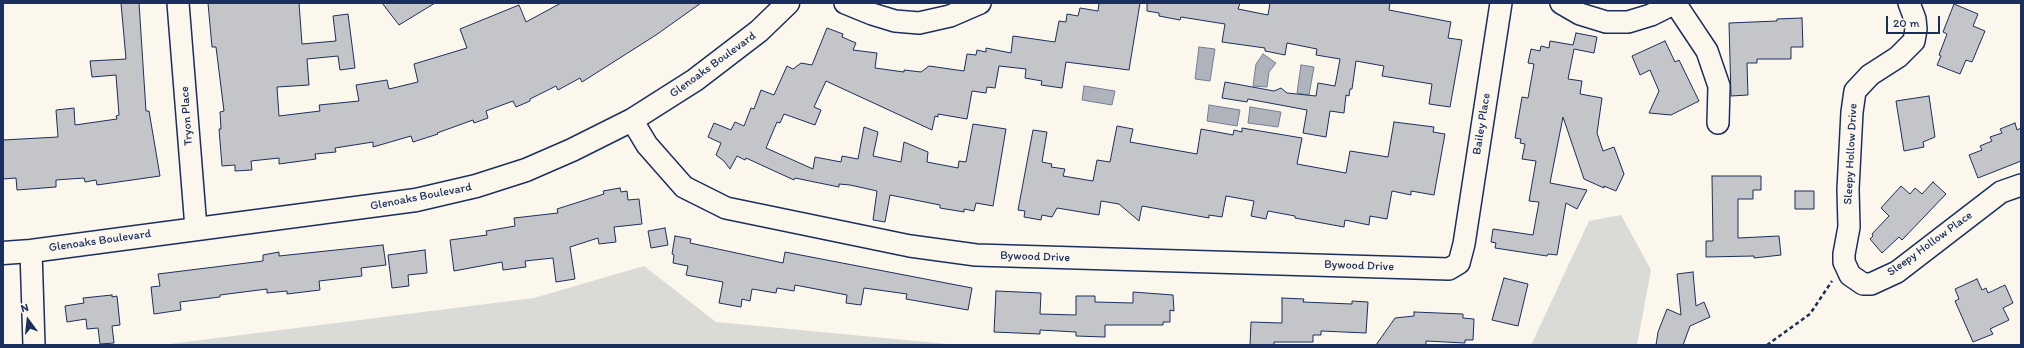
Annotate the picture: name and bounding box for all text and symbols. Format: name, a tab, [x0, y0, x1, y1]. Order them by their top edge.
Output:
scale bar	[1888, 8, 1942, 34]
text: 20 m	[1893, 16, 1920, 30]
street label: Glenoaks Boulevard	[667, 29, 759, 101]
street label: Tryon Place	[178, 86, 196, 146]
street label: Bailey Place	[1470, 92, 1494, 156]
street label: Sleepy Hollow Drive	[1841, 103, 1861, 205]
street label: Glenoaks Boulevard	[369, 180, 473, 214]
street label: Sleepy Hollow Place	[1885, 208, 1975, 280]
street label: Glenoaks Boulevard	[48, 227, 152, 255]
street label: Bywood Drive	[1000, 249, 1070, 265]
street label: Bywood Drive	[1324, 258, 1394, 274]
north arrow	[8, 300, 48, 340]
text: N	[19, 301, 30, 315]

